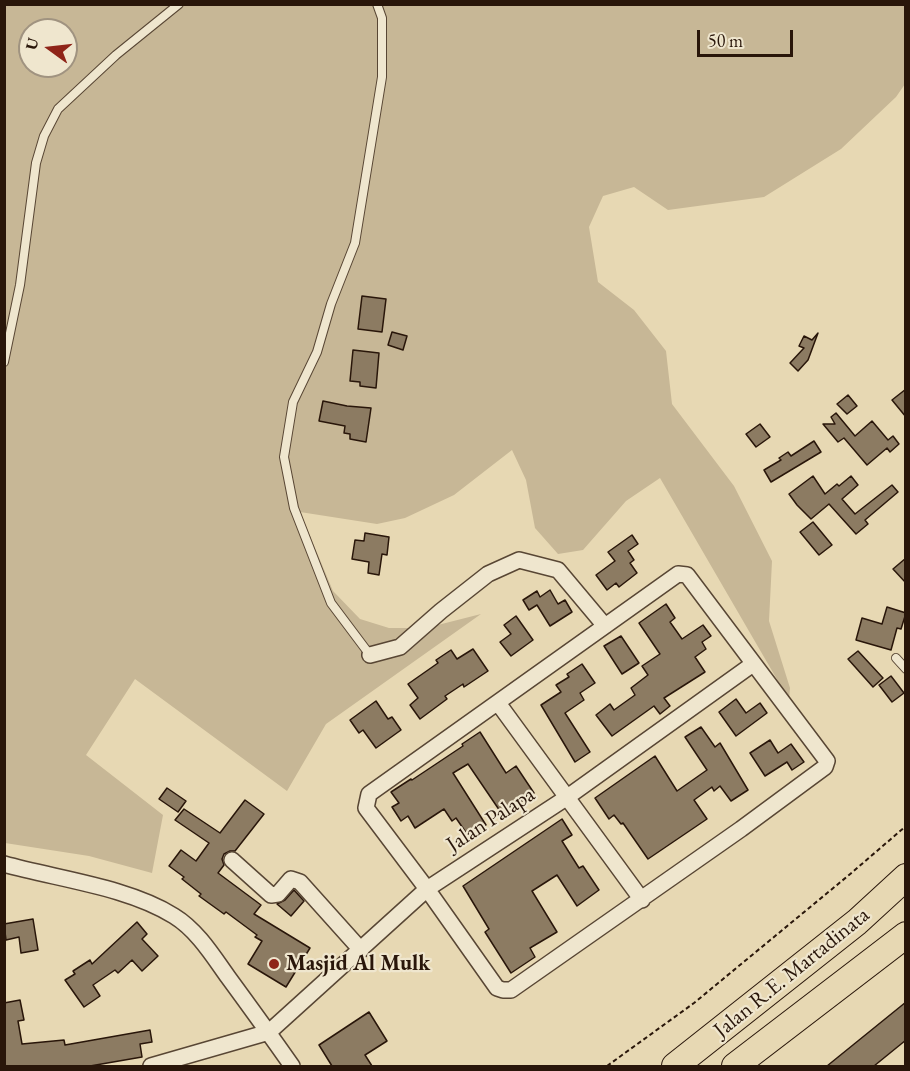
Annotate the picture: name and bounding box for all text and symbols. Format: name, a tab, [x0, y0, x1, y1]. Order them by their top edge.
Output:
north arrow	[18, 18, 78, 78]
scale bar	[700, 18, 796, 56]
text: 50 m	[708, 29, 743, 52]
text: U	[20, 35, 44, 52]
street label: Jalan Palapa	[442, 782, 540, 858]
street label: Jalan R.E. Martadinata	[709, 902, 875, 1044]
place label: Masjid Al Mulk	[286, 951, 430, 977]
marker: Masjid Al Mulk	[267, 957, 281, 971]

